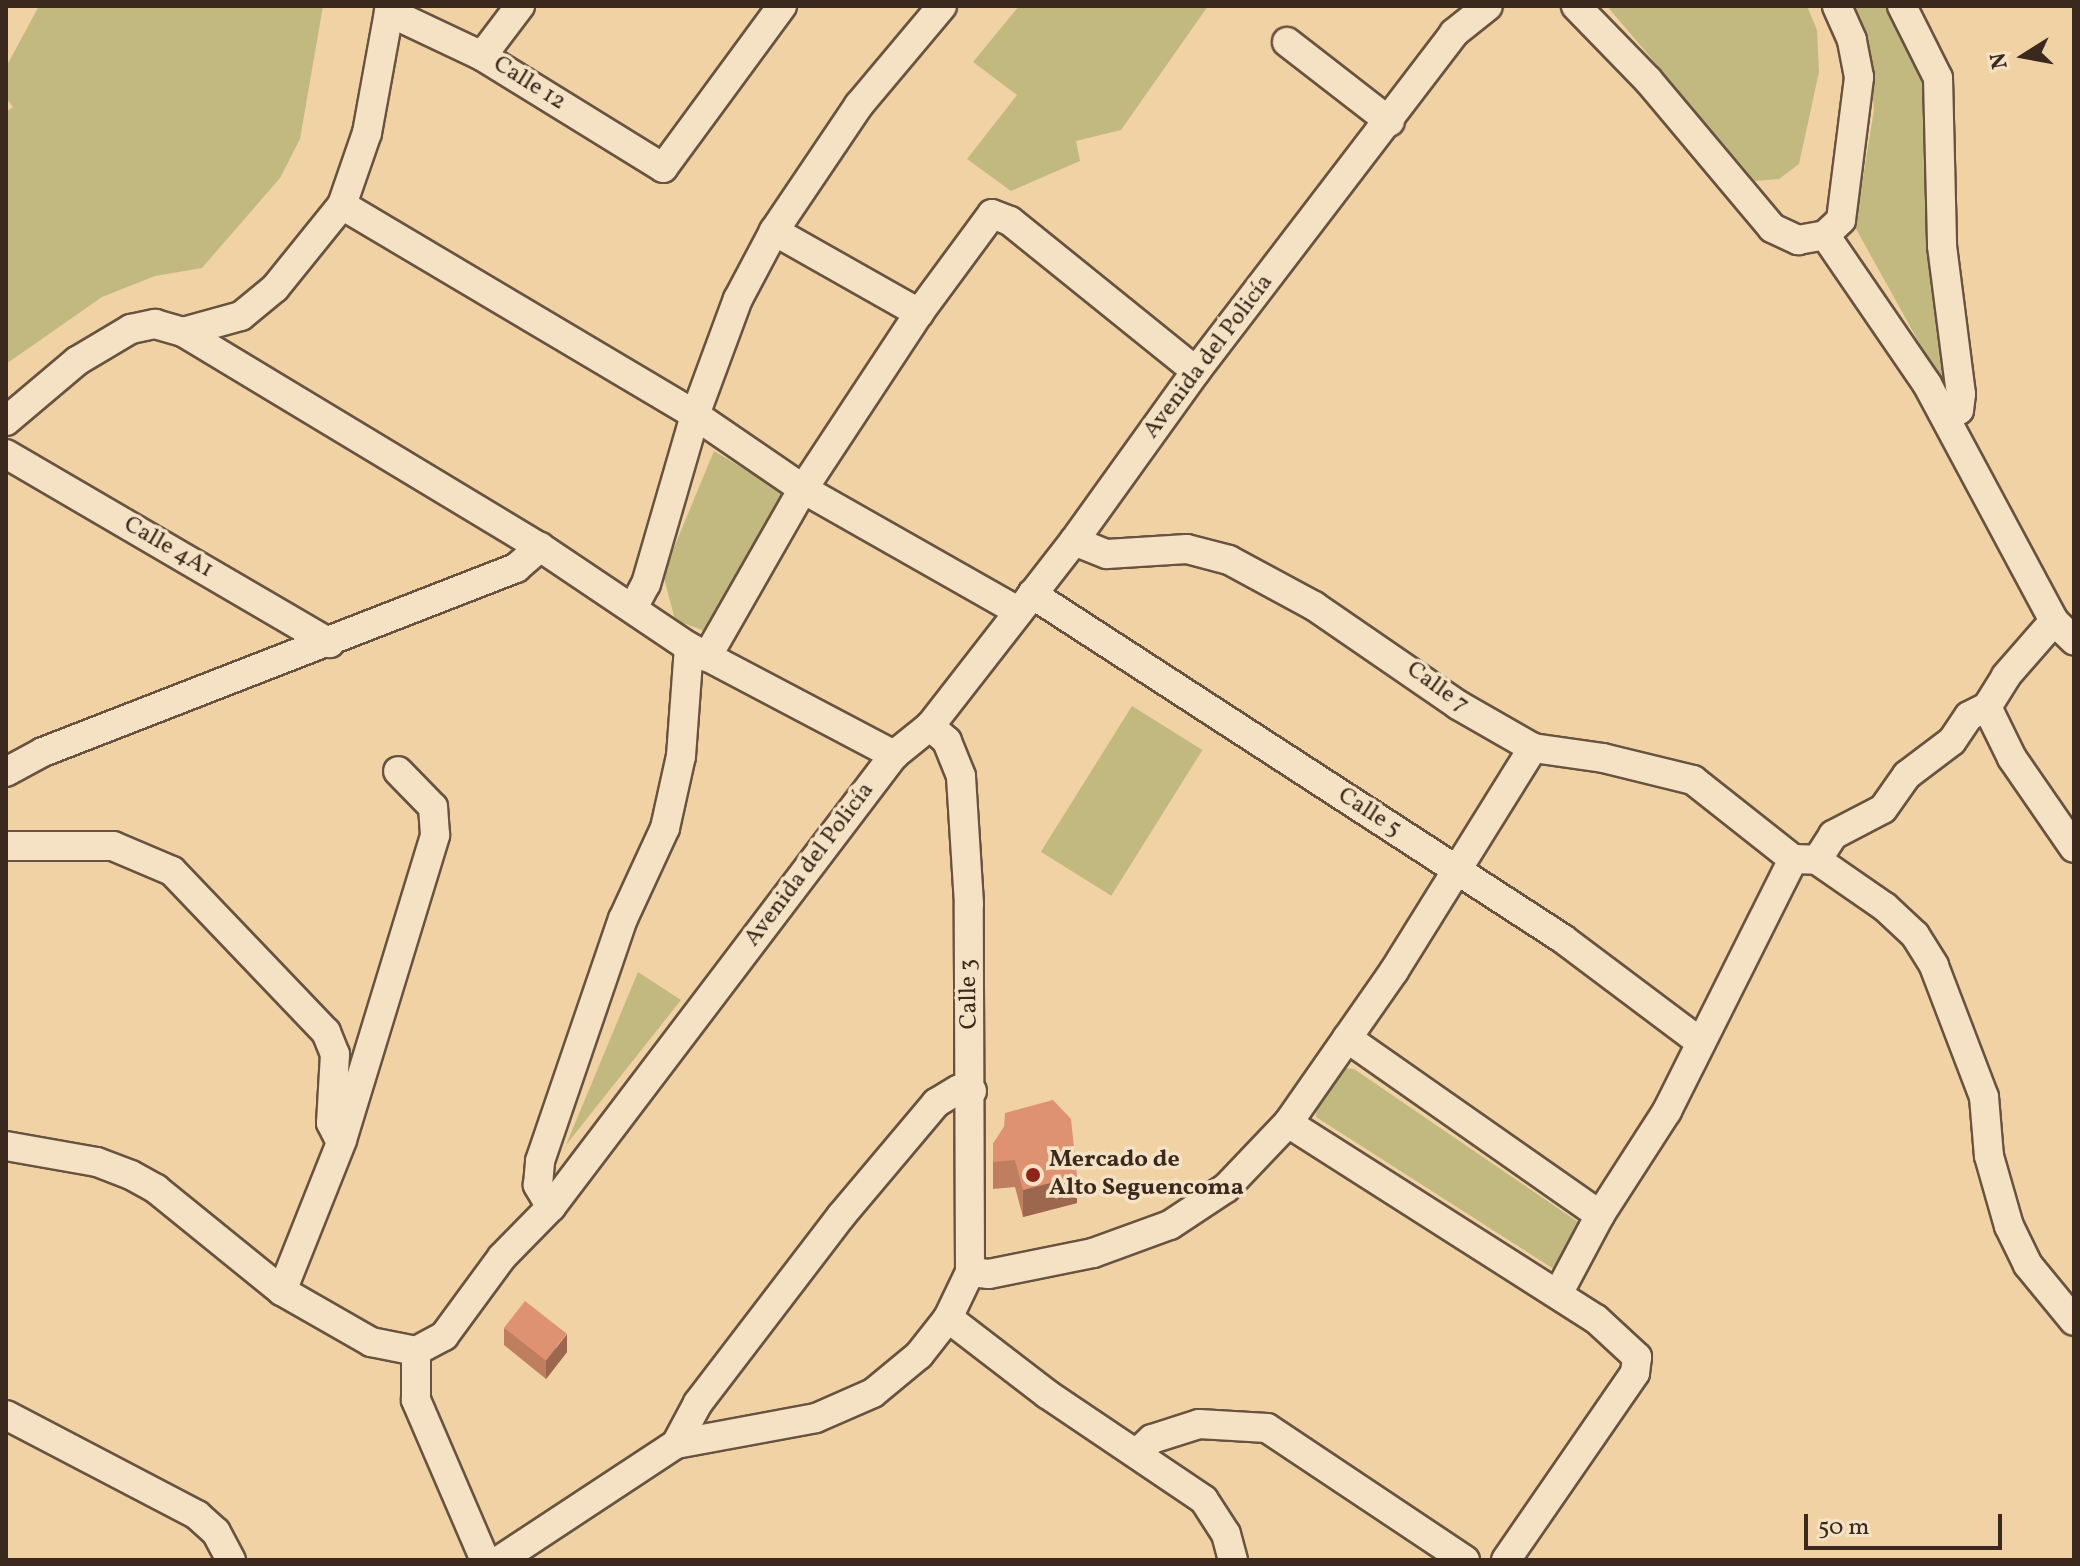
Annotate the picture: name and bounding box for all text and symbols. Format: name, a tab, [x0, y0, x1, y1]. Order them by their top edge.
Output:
north arrow	[1984, 16, 2064, 96]
street label: Calle 12	[487, 50, 571, 118]
text: N	[1983, 50, 2017, 71]
street label: Avenida del Policía	[1138, 269, 1280, 445]
street label: Calle 4A1	[118, 511, 218, 585]
street label: Calle 7	[1400, 656, 1474, 720]
street label: Avenida del Policía	[739, 777, 881, 953]
street label: Calle 5	[1332, 782, 1406, 844]
street label: Calle 3	[955, 959, 985, 1029]
place label: Mercado de Alto Seguencoma	[1049, 1147, 1244, 1203]
marker: Mercado de Alto Seguencoma	[1024, 1166, 1042, 1184]
scale bar	[1808, 1498, 2006, 1548]
text: 50 m	[1818, 1511, 1870, 1545]

